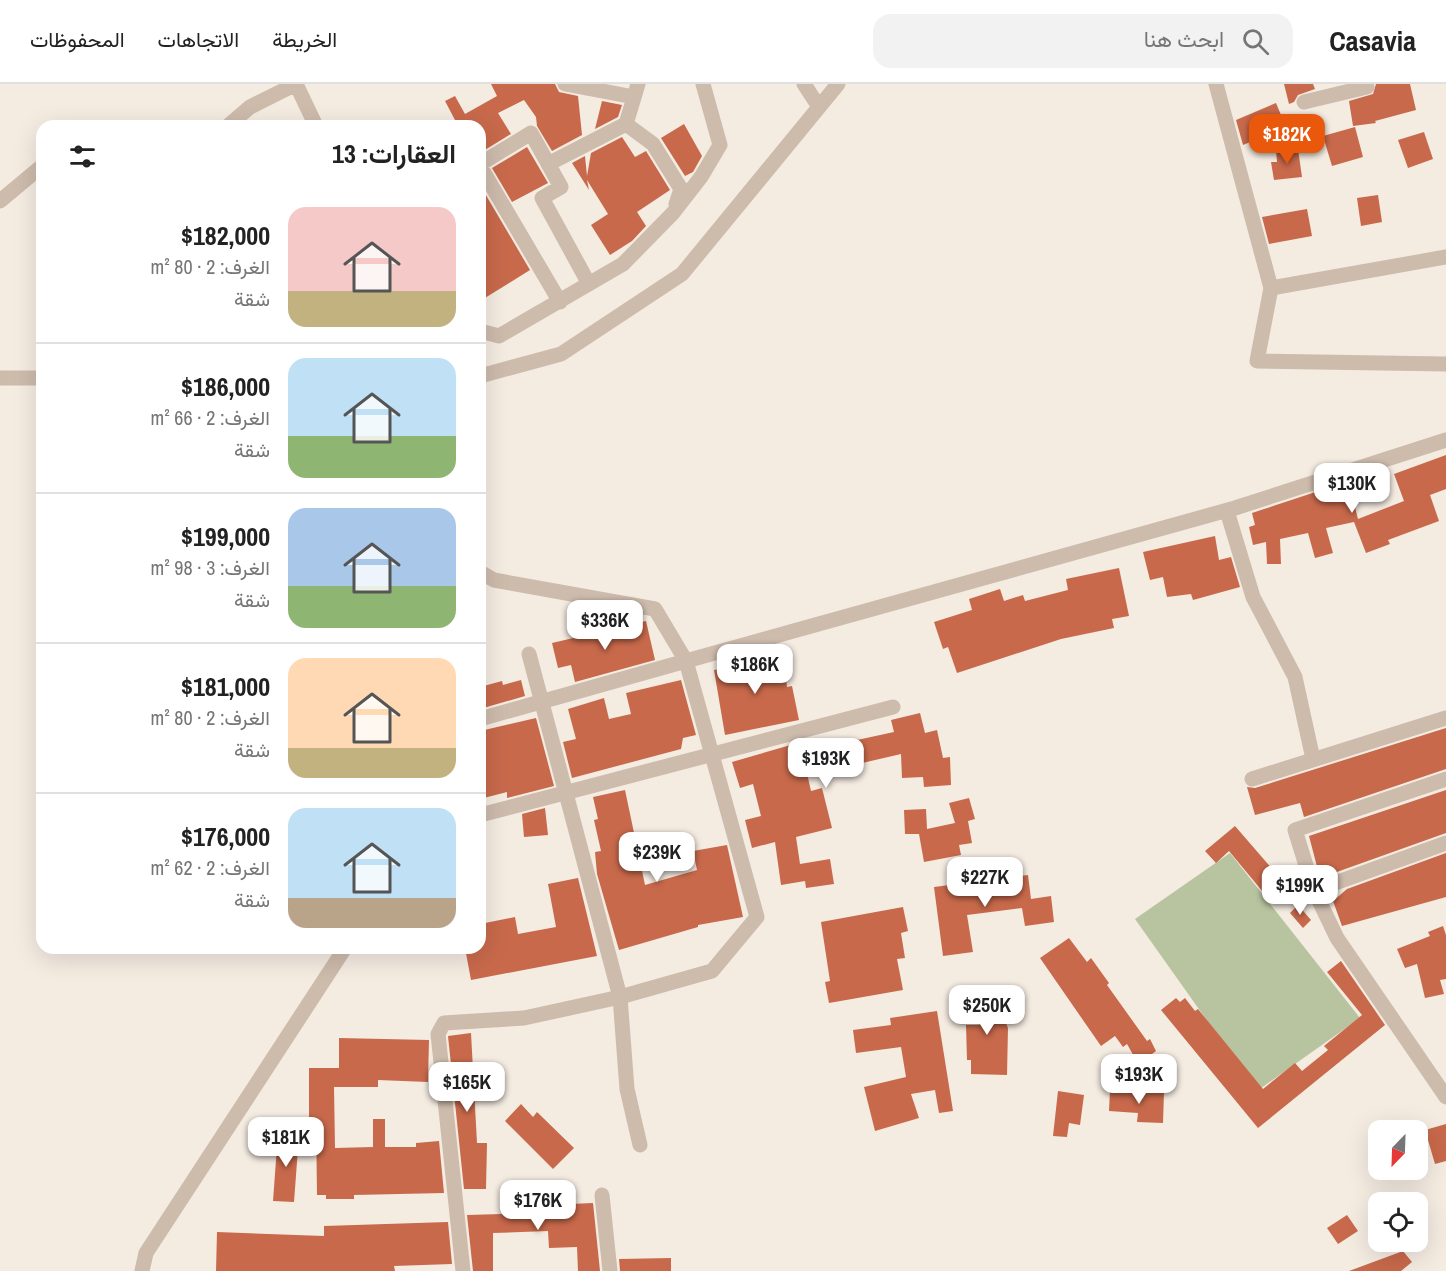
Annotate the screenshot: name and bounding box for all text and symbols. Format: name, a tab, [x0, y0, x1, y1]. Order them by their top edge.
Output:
search box	[873, 14, 1293, 68]
text: Casavia	[1329, 22, 1416, 60]
text: ابحث هنا	[1144, 24, 1224, 54]
text: المحفوظات	[30, 25, 125, 54]
text: الاتجاهات	[158, 25, 239, 54]
text: الخريطة	[272, 25, 337, 54]
icon: search	[1239, 25, 1272, 58]
pin: $182K	[1245, 114, 1329, 165]
text: $182K	[1263, 120, 1311, 147]
text: العقارات: 13	[332, 136, 456, 171]
icon: filters	[66, 140, 99, 173]
text: $182,000	[181, 218, 270, 253]
icon: home	[336, 231, 408, 303]
text: الغرف: 2 · 80 m²	[151, 253, 270, 280]
text: شقة	[234, 285, 270, 312]
text: $186,000	[181, 369, 270, 404]
icon: home	[336, 382, 408, 454]
text: الغرف: 2 · 66 m²	[151, 404, 270, 431]
text: شقة	[234, 436, 270, 463]
pin: $130K	[1310, 463, 1394, 514]
text: $130K	[1328, 469, 1376, 496]
text: $199,000	[181, 519, 270, 554]
icon: home	[336, 532, 408, 604]
text: الغرف: 3 · 98 m²	[151, 554, 270, 581]
text: شقة	[234, 586, 270, 613]
pin: $336K	[563, 600, 647, 651]
text: $336K	[581, 606, 629, 633]
pin: $186K	[713, 644, 797, 695]
text: $186K	[731, 650, 779, 677]
text: $181,000	[181, 669, 270, 704]
icon: home	[336, 682, 408, 754]
text: الغرف: 2 · 80 m²	[151, 704, 270, 731]
text: شقة	[234, 736, 270, 763]
pin: $193K	[784, 738, 868, 789]
text: $193K	[802, 744, 850, 771]
text: $176,000	[181, 819, 270, 854]
icon: home	[336, 832, 408, 904]
pin: $239K	[615, 832, 699, 883]
text: $239K	[633, 838, 681, 865]
text: الغرف: 2 · 62 m²	[151, 854, 270, 881]
pin: $227K	[943, 857, 1027, 908]
text: $227K	[961, 863, 1009, 890]
pin: $199K	[1258, 865, 1342, 916]
text: $199K	[1276, 871, 1324, 898]
text: شقة	[234, 886, 270, 913]
pin: $250K	[945, 985, 1029, 1036]
text: $250K	[963, 991, 1011, 1018]
pin: $193K	[1097, 1054, 1181, 1105]
text: $193K	[1115, 1060, 1163, 1087]
pin: $165K	[425, 1062, 509, 1113]
text: $165K	[443, 1068, 491, 1095]
pin: $181K	[244, 1117, 328, 1168]
north arrow	[1368, 1120, 1428, 1180]
map controls	[1368, 1120, 1428, 1252]
text: $181K	[262, 1123, 310, 1150]
pin: $176K	[496, 1180, 580, 1231]
text: $176K	[514, 1186, 562, 1213]
button: locate	[1368, 1192, 1428, 1252]

